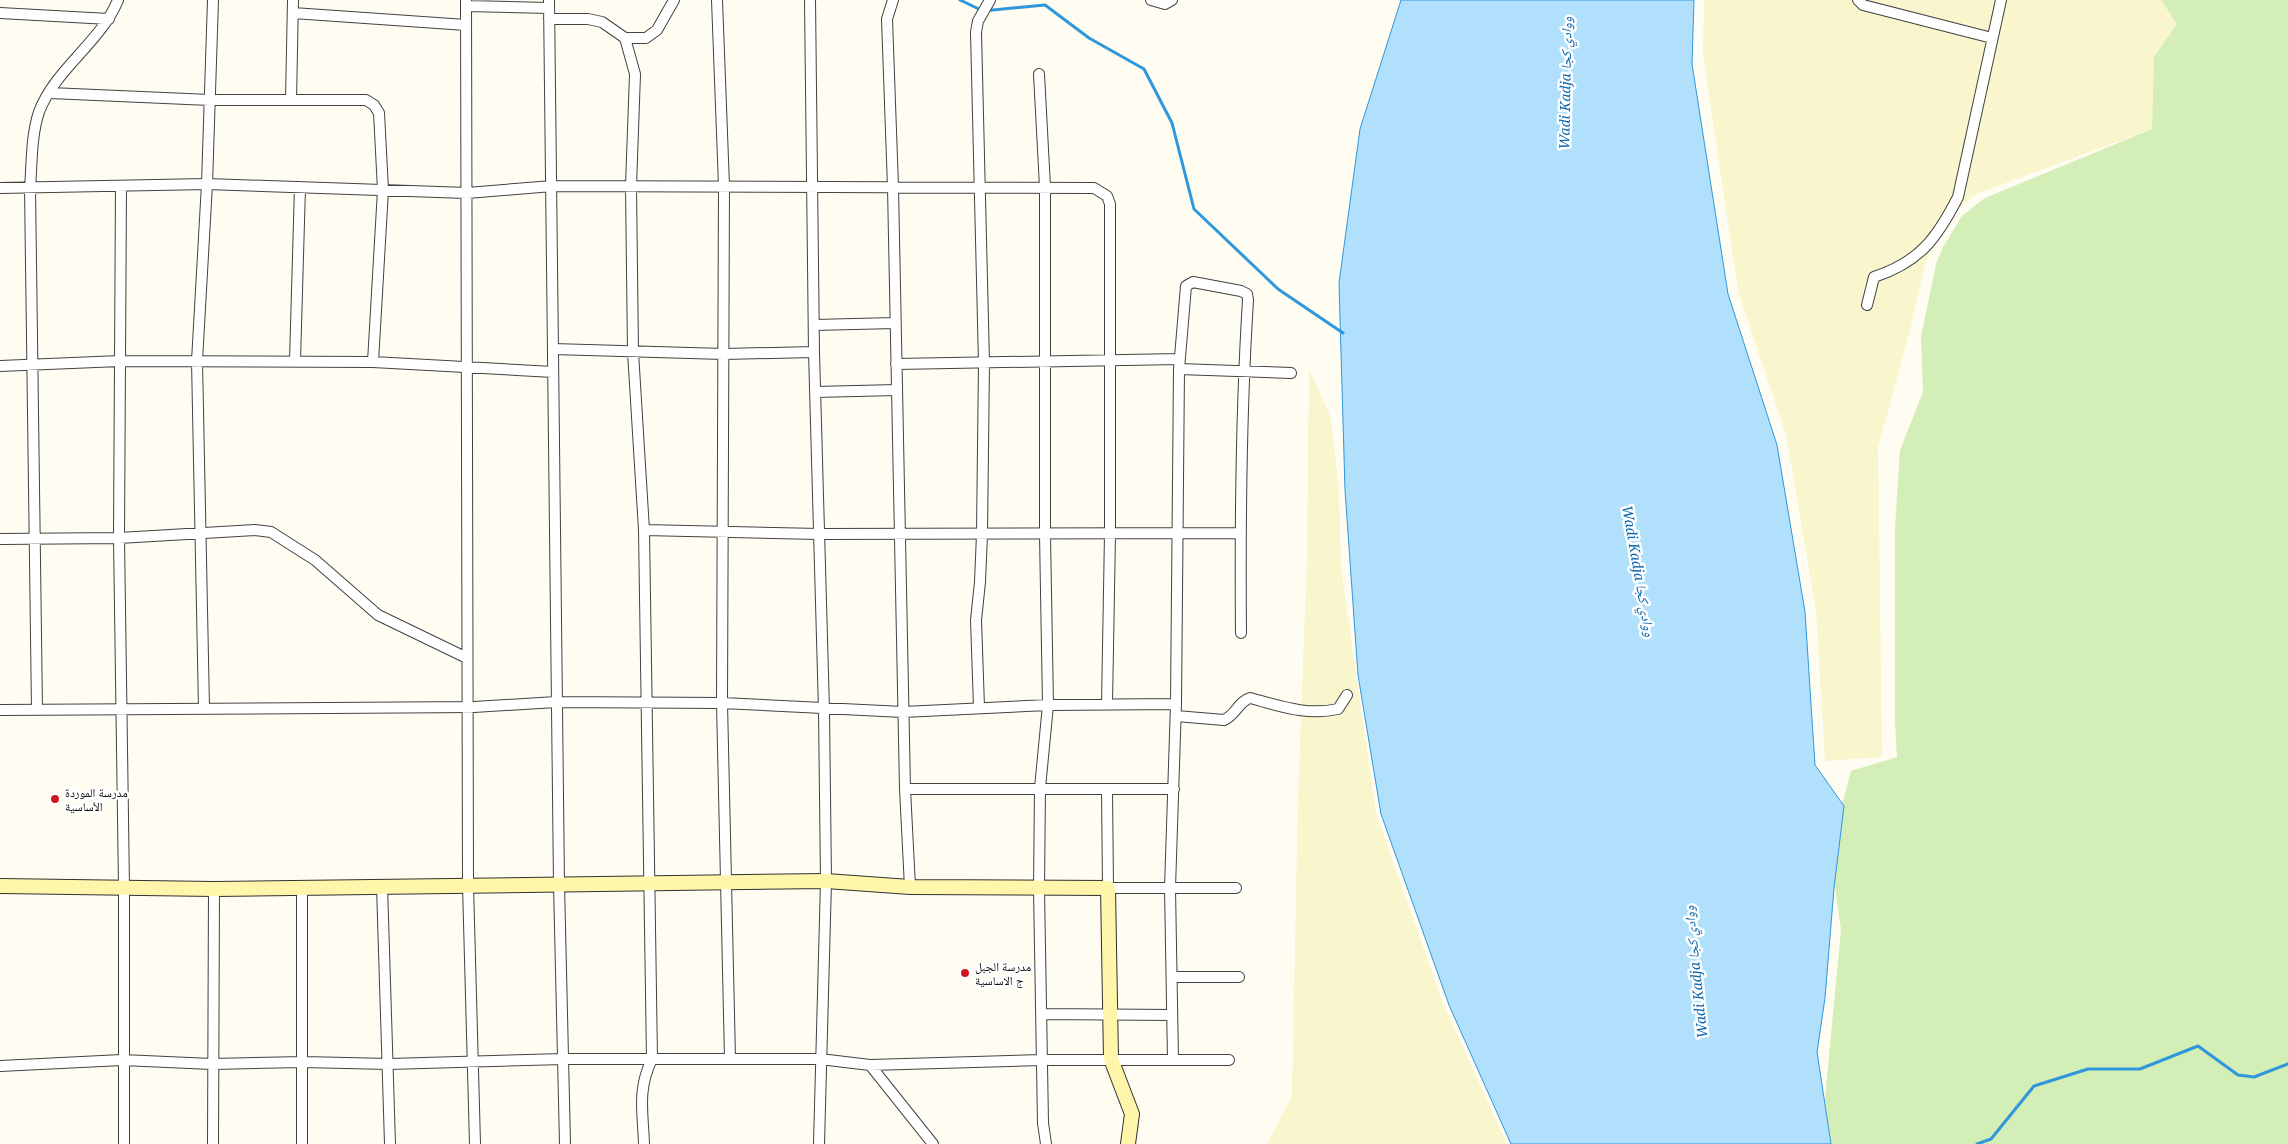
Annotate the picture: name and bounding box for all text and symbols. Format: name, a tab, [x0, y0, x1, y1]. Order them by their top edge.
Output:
water label: Wadi Kadja ووادي كجا	[1554, 16, 1578, 150]
water label: Wadi Kadja ووادي كجا	[1616, 504, 1660, 639]
place label: مدرسة الموردة الأساسية	[65, 784, 128, 815]
marker: مدرسة الموردة الأساسية	[49, 793, 61, 805]
water label: Wadi Kadja ووادي كجا	[1679, 904, 1714, 1039]
place label: مدرسة الجبل ج الاساسية	[975, 958, 1031, 989]
marker: مدرسة الجبل ج الاساسية	[959, 967, 971, 979]

